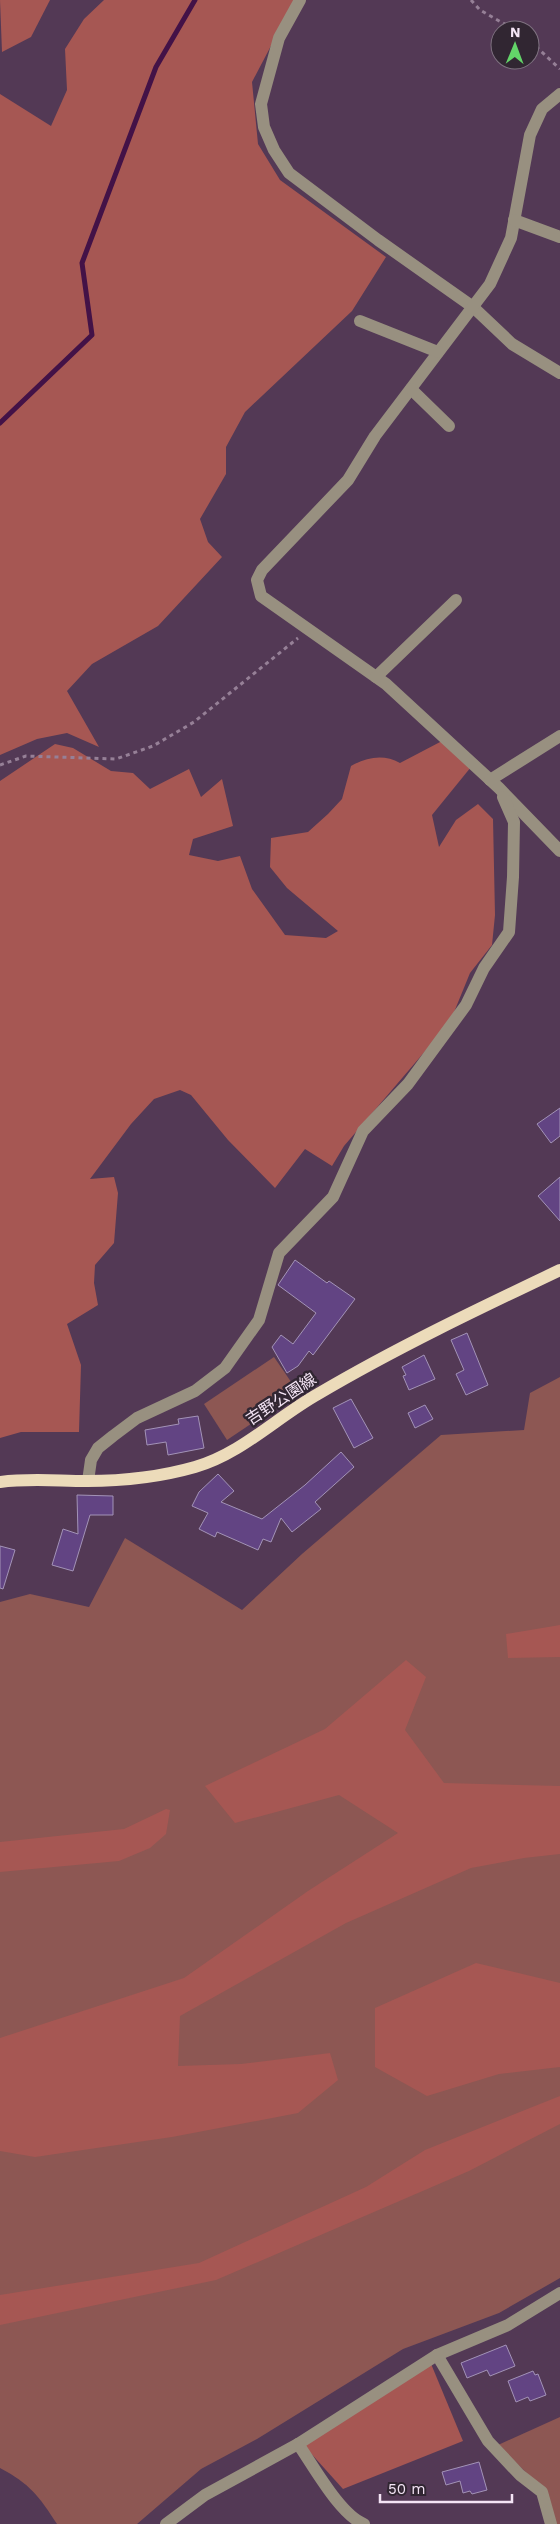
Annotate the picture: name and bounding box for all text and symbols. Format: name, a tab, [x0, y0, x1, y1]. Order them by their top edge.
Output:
north arrow	[490, 20, 540, 70]
text: N	[510, 24, 521, 40]
street label: 吉野公園線	[242, 1369, 320, 1429]
scale bar	[380, 2472, 512, 2504]
text: 50 m	[388, 2480, 425, 2498]

